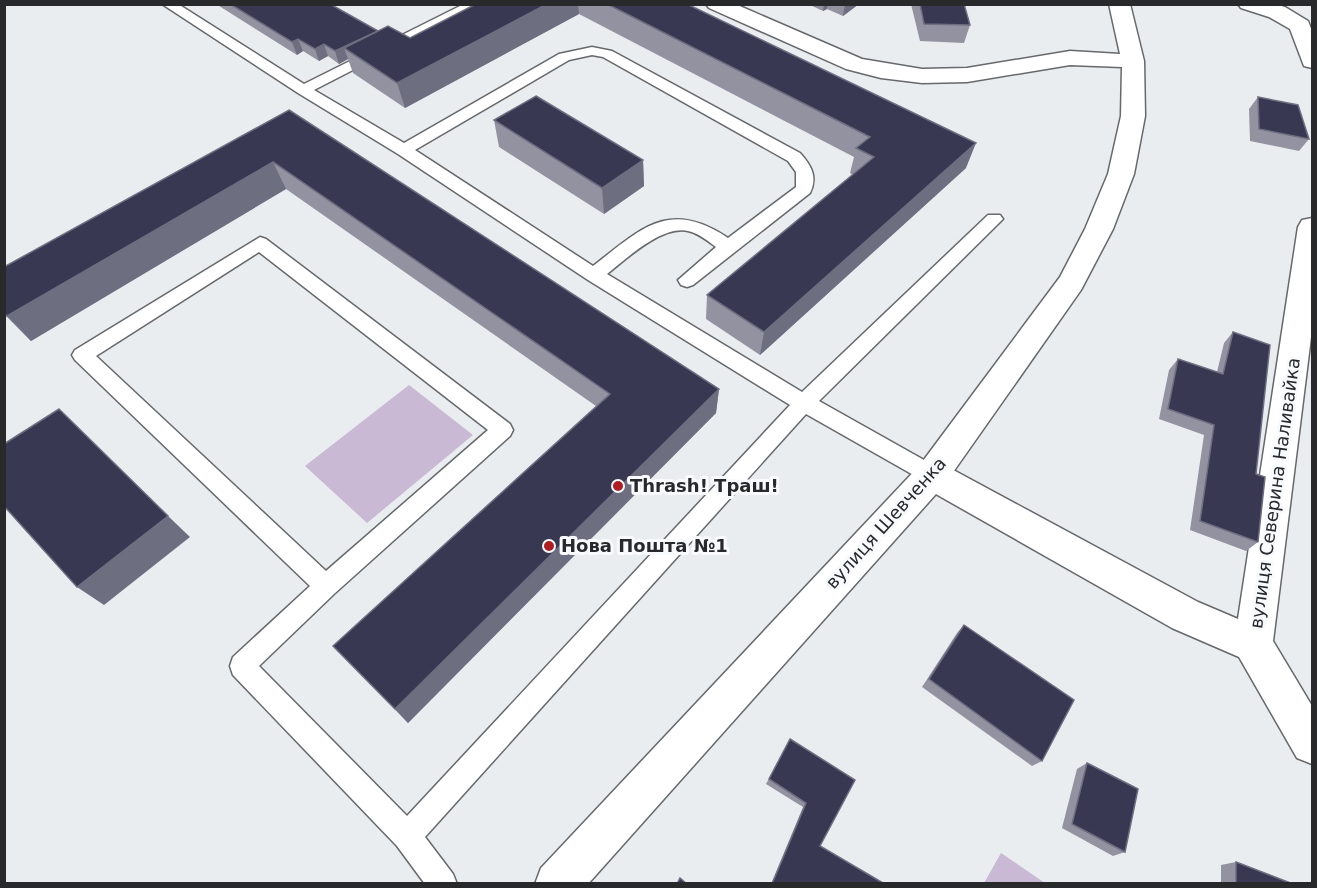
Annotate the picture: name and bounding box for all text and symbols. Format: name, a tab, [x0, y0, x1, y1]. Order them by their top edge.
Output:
street label: вулиця Северина Наливайка	[1245, 356, 1304, 630]
street label: вулиця Шевченка	[821, 453, 950, 593]
place label: Thrash! Траш!	[630, 475, 779, 496]
marker: Thrash! Траш!	[611, 479, 625, 493]
place label: Нова Пошта №1	[561, 535, 728, 556]
marker: Нова Пошта №1	[542, 539, 556, 553]

